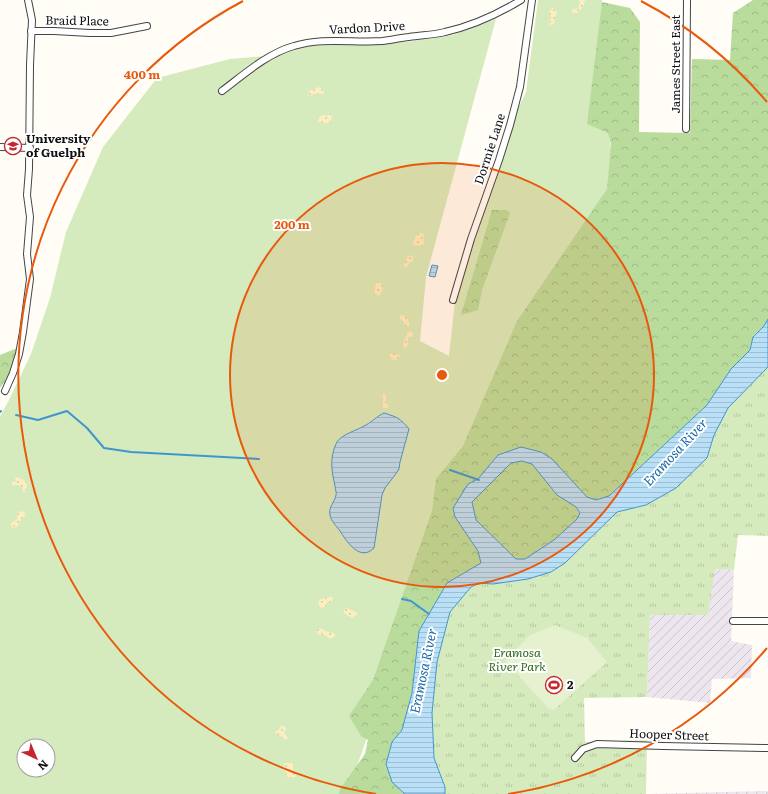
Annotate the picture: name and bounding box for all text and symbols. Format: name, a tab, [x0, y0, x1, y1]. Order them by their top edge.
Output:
street label: Braid Place	[45, 10, 109, 30]
street label: James Street East	[666, 14, 684, 113]
street label: Vardon Drive	[329, 16, 405, 38]
text: 400 m	[124, 65, 160, 83]
street label: Dormie Lane	[469, 111, 509, 187]
place label: University of Guelph	[26, 129, 91, 161]
school or university icon: University of Guelph	[3, 136, 23, 156]
text: 200 m	[274, 215, 310, 233]
centre of rings	[435, 368, 449, 382]
water label: Eramosa River	[638, 414, 711, 490]
water label: Eramosa River	[404, 627, 441, 715]
park label: Eramosa River Park	[488, 643, 546, 675]
sports icon: 2	[544, 675, 564, 695]
place label: 2	[567, 675, 574, 693]
street label: Hooper Street	[629, 724, 709, 744]
north arrow	[16, 738, 56, 778]
text: N	[35, 757, 53, 775]

